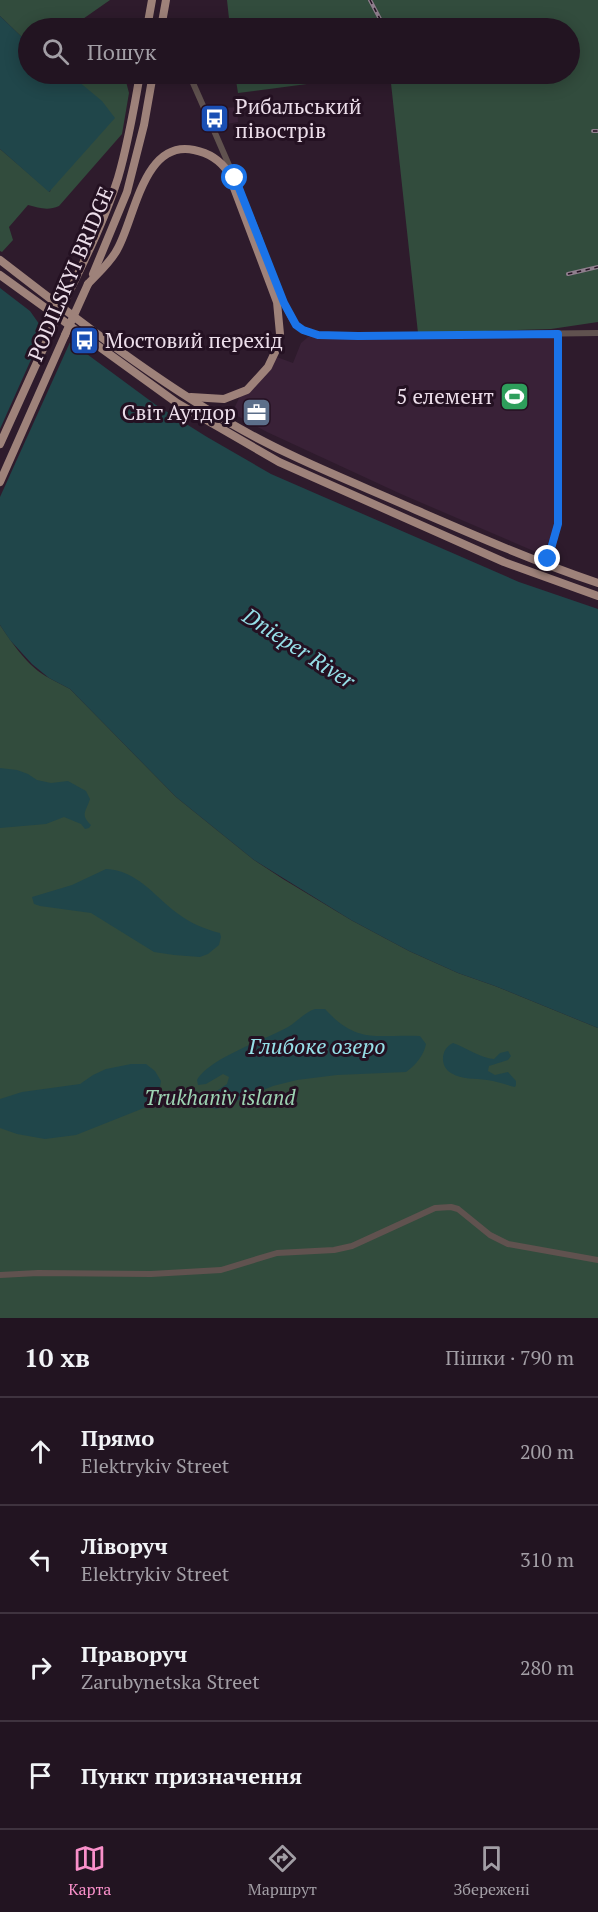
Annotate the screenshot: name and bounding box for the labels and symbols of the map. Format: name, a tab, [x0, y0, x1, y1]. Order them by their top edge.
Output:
place label: Рибальський півострів	[235, 92, 362, 144]
bus stop icon: Рибальський півострів	[198, 103, 230, 135]
route start	[221, 164, 247, 190]
street label: PODILSKYI BRIDGE	[21, 182, 120, 365]
bus stop icon: Мостовий перехід	[68, 325, 100, 357]
place label: Мостовий перехід	[105, 326, 283, 354]
sports icon: 5 елемент	[499, 381, 531, 413]
place label: 5 елемент	[396, 382, 494, 410]
office icon: Світ Аутдор	[241, 397, 273, 429]
place label: Світ Аутдор	[122, 398, 236, 426]
route end	[534, 545, 560, 571]
water label: Dnieper River	[237, 600, 362, 695]
water label: Глибоке озеро	[248, 1031, 385, 1060]
park label: Trukhaniv island	[144, 1083, 296, 1111]

